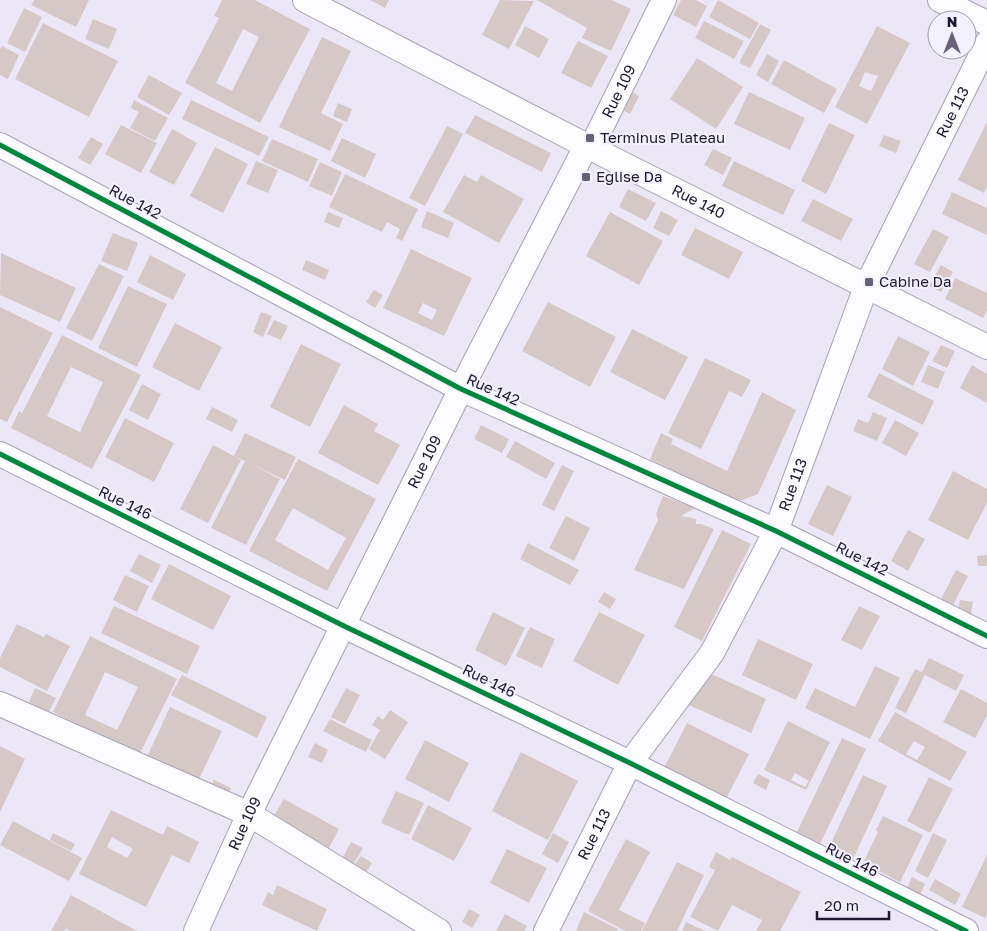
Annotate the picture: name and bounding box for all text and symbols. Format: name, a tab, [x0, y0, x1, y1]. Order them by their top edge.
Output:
north arrow	[927, 10, 977, 60]
text: N	[947, 13, 957, 30]
street label: Rue 109	[597, 61, 639, 121]
street label: Rue 113	[932, 83, 972, 140]
place label: Terminus Plateau	[600, 128, 725, 146]
marker: Terminus Plateau	[584, 132, 596, 144]
place label: Eglise Da	[596, 167, 662, 185]
marker: Eglise Da	[580, 171, 592, 183]
street label: Rue 142	[106, 180, 165, 222]
street label: Rue 140	[669, 180, 728, 222]
place label: Cabine Da	[879, 272, 952, 290]
marker: Cabine Da	[863, 276, 875, 288]
street label: Rue 142	[464, 369, 523, 409]
street label: Rue 109	[403, 432, 445, 491]
street label: Rue 113	[774, 456, 810, 513]
street label: Rue 146	[96, 482, 155, 523]
street label: Rue 142	[833, 537, 892, 579]
street label: Rue 146	[460, 660, 519, 701]
street label: Rue 109	[224, 793, 264, 853]
street label: Rue 113	[573, 805, 614, 862]
street label: Rue 146	[823, 838, 882, 880]
scale bar	[817, 888, 890, 920]
text: 20 m	[824, 896, 859, 914]

